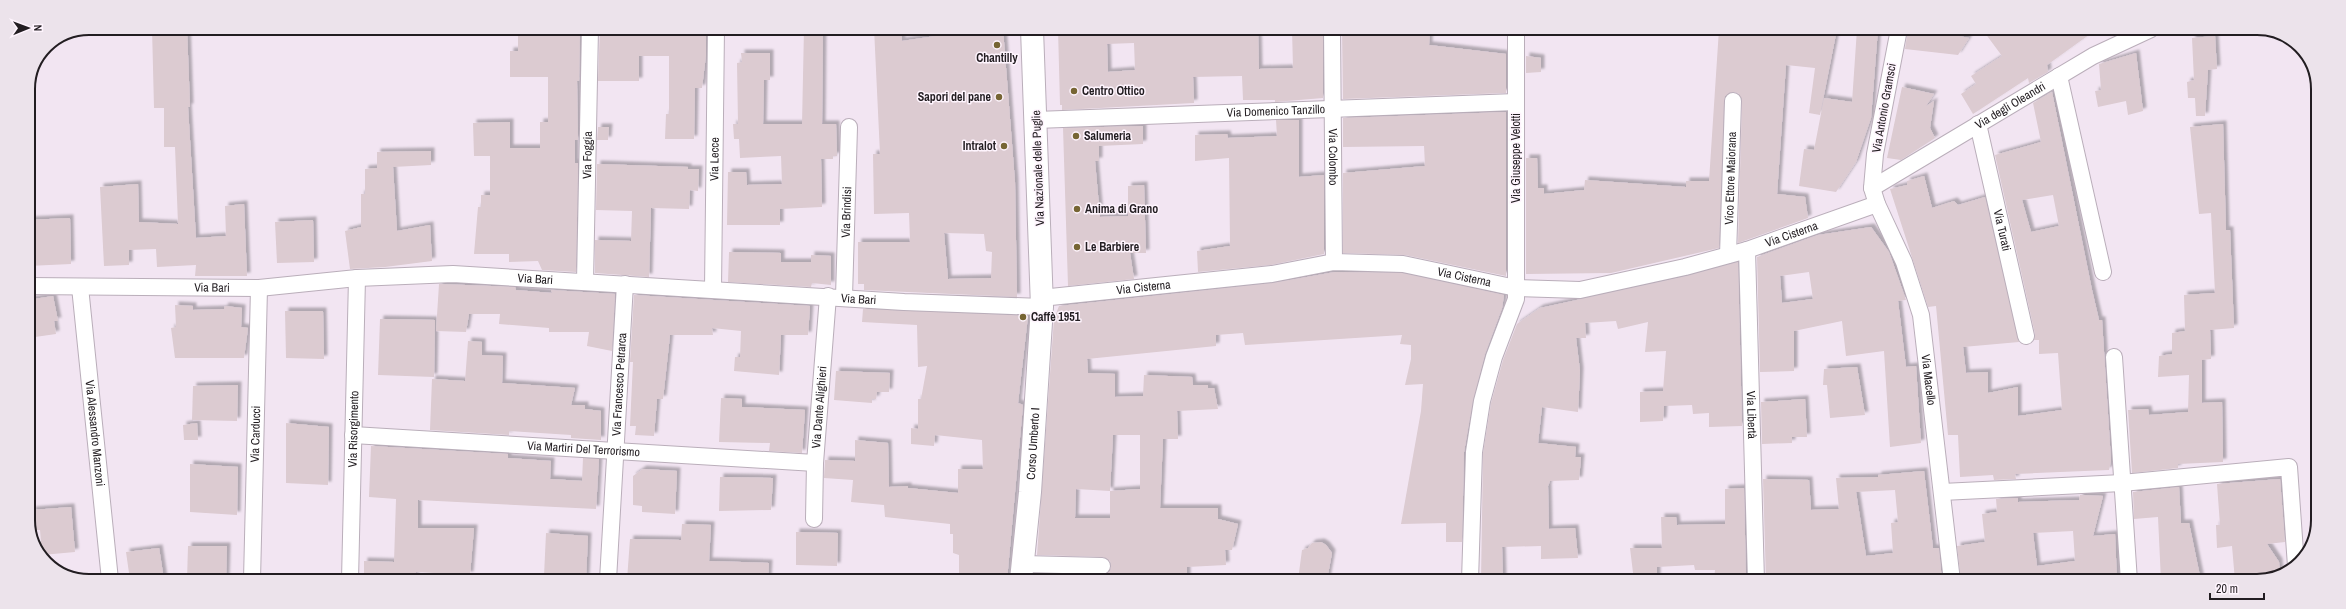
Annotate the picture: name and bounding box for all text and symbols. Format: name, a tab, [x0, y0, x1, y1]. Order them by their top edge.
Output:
north arrow	[8, 8, 48, 48]
text: N	[31, 24, 45, 31]
marker: Chantilly	[992, 40, 1002, 50]
place label: Chantilly	[976, 50, 1018, 66]
street label: Via Antonio Gramsci	[1868, 62, 1900, 154]
street label: Via degli Oleandri	[1972, 78, 2048, 133]
place label: Centro Ottico	[1082, 83, 1145, 99]
marker: Centro Ottico	[1069, 86, 1079, 96]
place label: Sapori del pane	[918, 89, 992, 105]
marker: Sapori del pane	[994, 92, 1004, 102]
street label: Via Domenico Tanzillo	[1226, 101, 1325, 121]
street label: Via Nazionale delle Puglie	[1028, 110, 1048, 226]
street label: Via Giuseppe Velotti	[1508, 113, 1524, 203]
place label: Salumeria	[1084, 128, 1132, 144]
street label: Via Colombo	[1325, 129, 1341, 185]
street label: Via Foggia	[579, 131, 596, 179]
marker: Salumeria	[1071, 131, 1081, 141]
street label: Vico Ettore Maiorana	[1721, 131, 1740, 225]
street label: Via Lecce	[706, 137, 723, 181]
place label: Intralot	[963, 138, 997, 154]
marker: Intralot	[999, 141, 1009, 151]
street label: Via Brindisi	[838, 186, 855, 238]
place label: Anima di Grano	[1085, 201, 1158, 217]
marker: Anima di Grano	[1072, 204, 1082, 214]
street label: Via Turati	[1990, 208, 2015, 253]
street label: Via Cisterna	[1763, 217, 1820, 251]
place label: Le Barbiere	[1085, 239, 1140, 255]
marker: Le Barbiere	[1072, 242, 1082, 252]
street label: Via Cisterna	[1436, 263, 1493, 291]
street label: Via Bari	[517, 270, 553, 288]
street label: Via Cisterna	[1115, 277, 1172, 298]
street label: Via Bari	[194, 279, 230, 296]
street label: Via Bari	[840, 290, 877, 308]
place label: Caffè 1951	[1031, 309, 1081, 325]
marker: Caffè 1951	[1018, 312, 1028, 322]
street label: Via Francesco Petrarca	[608, 332, 630, 436]
street label: Via Macello	[1918, 353, 1939, 406]
street label: Via Dante Alighieri	[808, 365, 831, 449]
street label: Via Alessandro Manzoni	[82, 379, 108, 487]
street label: Via Risorgimento	[345, 391, 362, 468]
street label: Via Libertà	[1743, 391, 1760, 440]
street label: Via Carducci	[247, 405, 264, 463]
street label: Corso Umberto I	[1023, 407, 1043, 480]
street label: Via Martiri Del Terrorismo	[527, 438, 641, 460]
scale bar	[2210, 575, 2264, 601]
text: 20 m	[2216, 581, 2238, 597]

